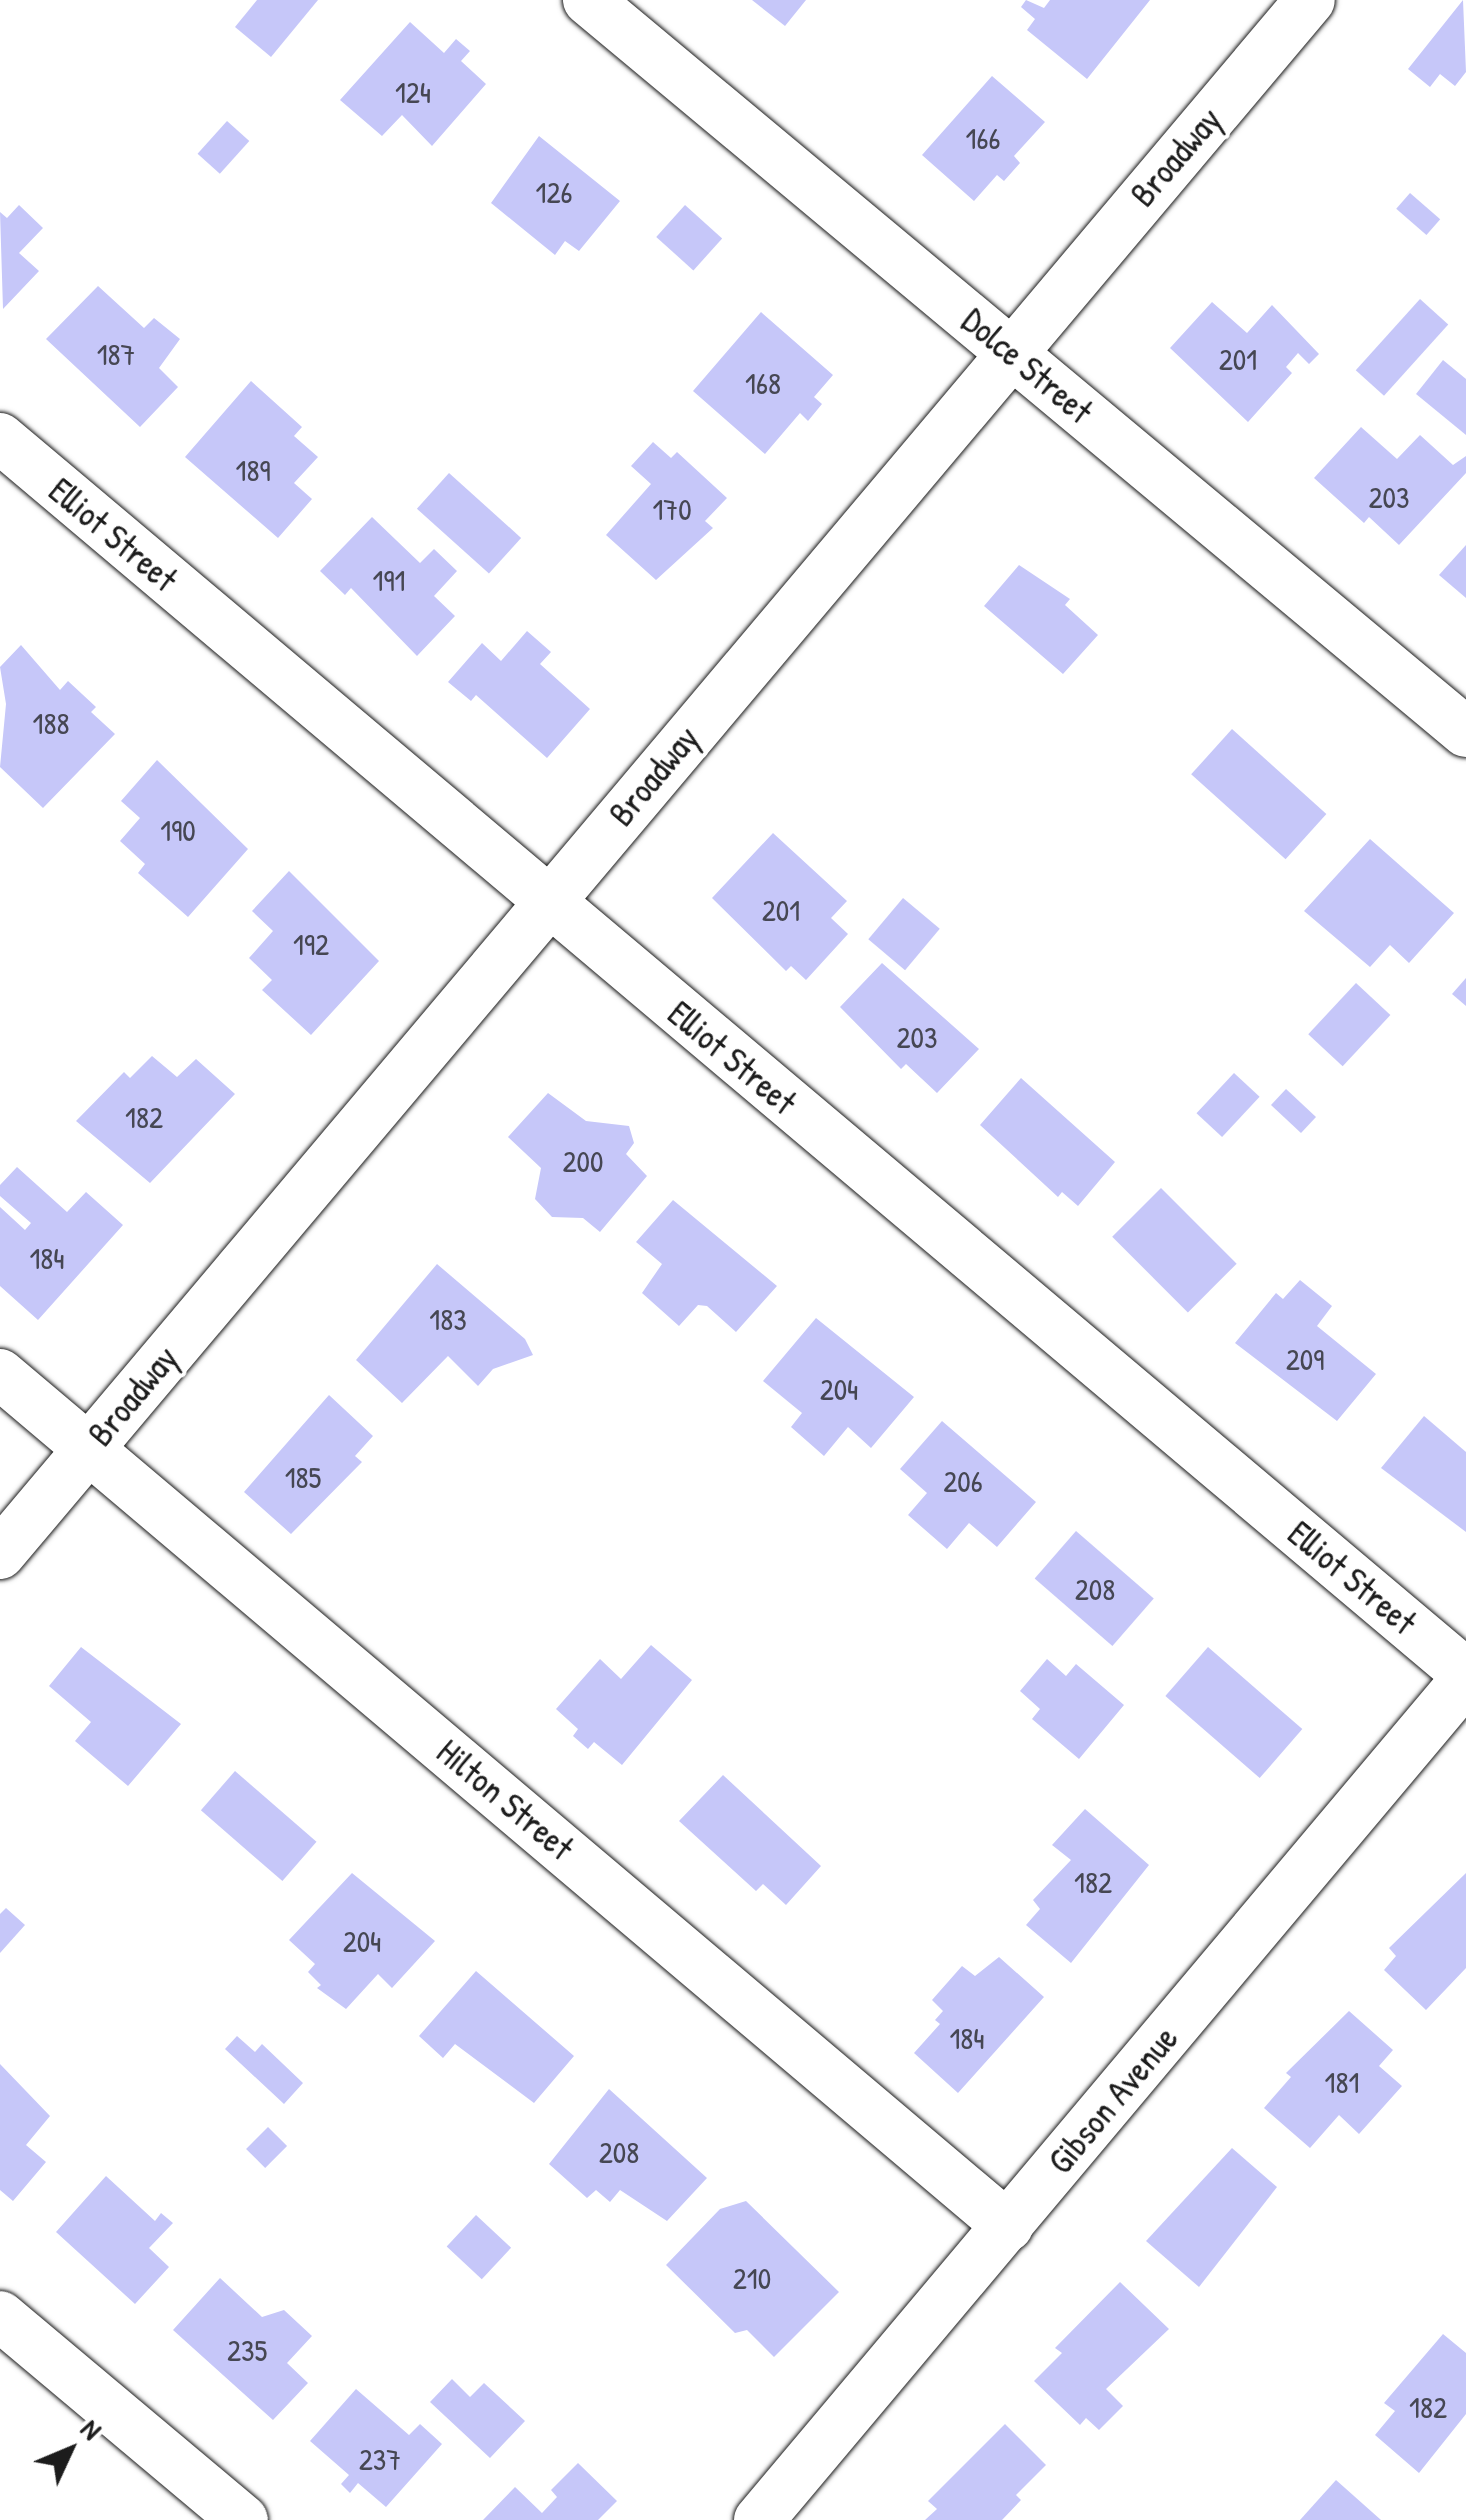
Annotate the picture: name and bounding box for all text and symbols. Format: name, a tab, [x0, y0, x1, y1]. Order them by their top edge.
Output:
house number: 124	[395, 74, 431, 110]
street label: Broadway	[1122, 99, 1230, 215]
house number: 166	[966, 120, 1000, 156]
house number: 126	[536, 174, 572, 210]
street label: Dolce Street	[953, 299, 1101, 433]
house number: 187	[97, 336, 135, 372]
house number: 201	[1219, 341, 1257, 377]
house number: 168	[745, 365, 781, 401]
house number: 189	[236, 452, 270, 488]
street label: Elliot Street	[40, 469, 186, 601]
house number: 203	[1369, 479, 1409, 515]
house number: 170	[652, 491, 692, 527]
house number: 191	[373, 562, 405, 598]
house number: 188	[33, 705, 69, 741]
street label: Broadway	[600, 718, 708, 834]
house number: 190	[160, 812, 196, 848]
house number: 201	[762, 892, 800, 928]
house number: 192	[293, 926, 329, 962]
street label: Elliot Street	[659, 992, 805, 1124]
house number: 203	[897, 1019, 937, 1055]
house number: 182	[125, 1099, 163, 1135]
house number: 200	[563, 1143, 603, 1179]
house number: 184	[29, 1240, 65, 1276]
house number: 183	[429, 1301, 467, 1337]
street label: Broadway	[79, 1338, 187, 1454]
house number: 209	[1286, 1341, 1324, 1377]
house number: 204	[820, 1371, 858, 1407]
house number: 185	[285, 1459, 321, 1495]
house number: 206	[943, 1463, 983, 1499]
street label: Elliot Street	[1279, 1512, 1425, 1644]
house number: 208	[1075, 1571, 1115, 1607]
street label: Hilton Street	[428, 1731, 582, 1869]
house number: 182	[1074, 1864, 1112, 1900]
house number: 204	[343, 1923, 381, 1959]
street label: Gibson Avenue	[1039, 2018, 1187, 2182]
house number: 184	[949, 2020, 985, 2056]
house number: 181	[1325, 2064, 1359, 2100]
house number: 208	[599, 2134, 639, 2170]
house number: 210	[733, 2260, 771, 2296]
house number: 235	[227, 2332, 267, 2368]
house number: 182	[1409, 2389, 1447, 2425]
north arrow	[20, 2400, 120, 2500]
text: N	[73, 2411, 110, 2448]
house number: 237	[359, 2441, 401, 2477]

